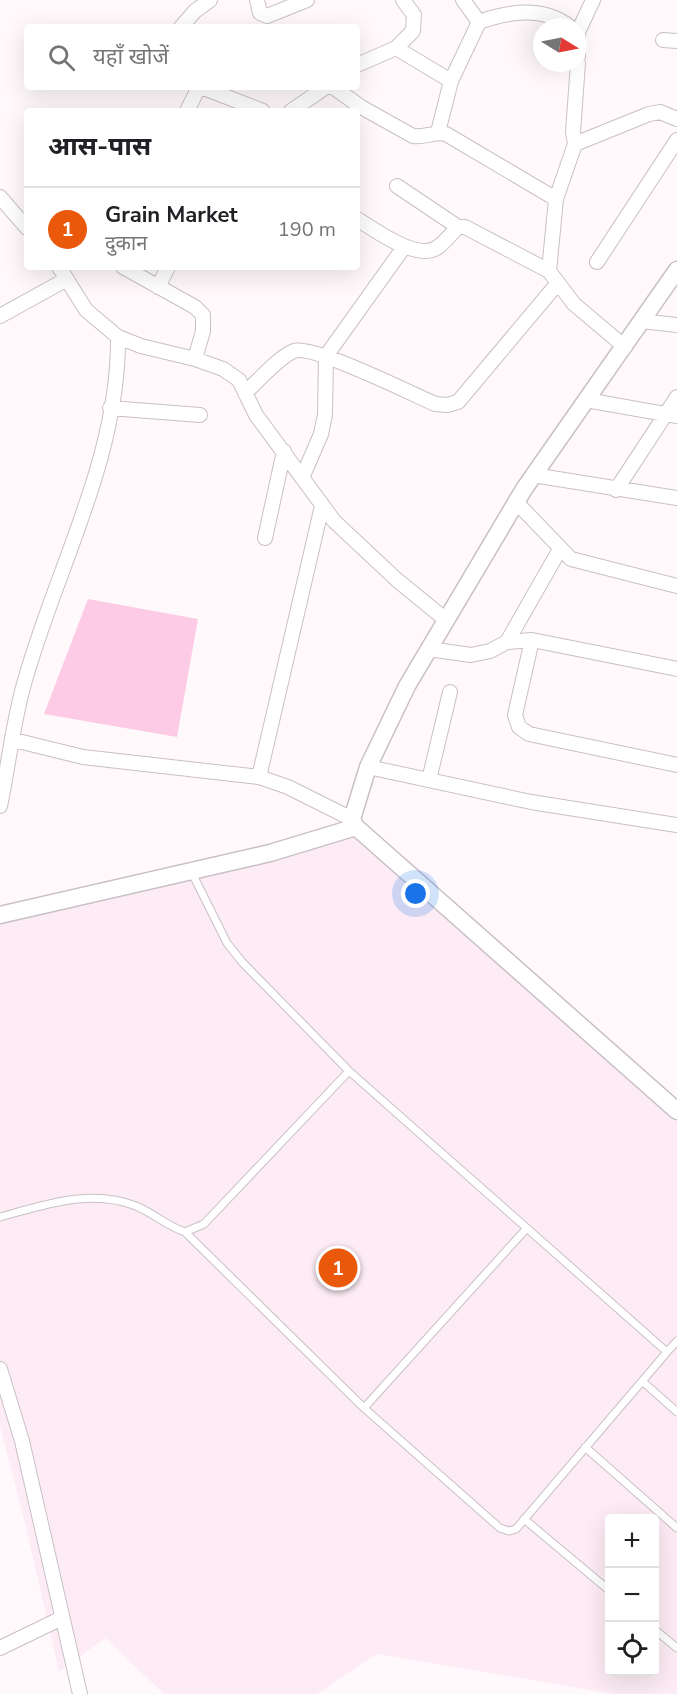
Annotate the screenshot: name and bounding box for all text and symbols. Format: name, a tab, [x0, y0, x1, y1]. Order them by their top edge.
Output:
north arrow	[533, 18, 587, 72]
search box	[24, 24, 360, 90]
icon: search	[45, 41, 78, 74]
text: यहाँ खोजें	[93, 42, 169, 72]
text: आस-पास	[48, 129, 151, 164]
text: Grain Market	[105, 200, 238, 230]
text: 1	[62, 216, 74, 243]
text: 190 m	[278, 216, 336, 243]
text: दुकान	[105, 230, 147, 257]
your location	[401, 879, 430, 908]
pin: 1	[318, 1246, 358, 1290]
map controls	[605, 1514, 659, 1676]
button: +	[605, 1514, 659, 1568]
button: −	[605, 1568, 659, 1622]
button: locate	[605, 1622, 659, 1676]

